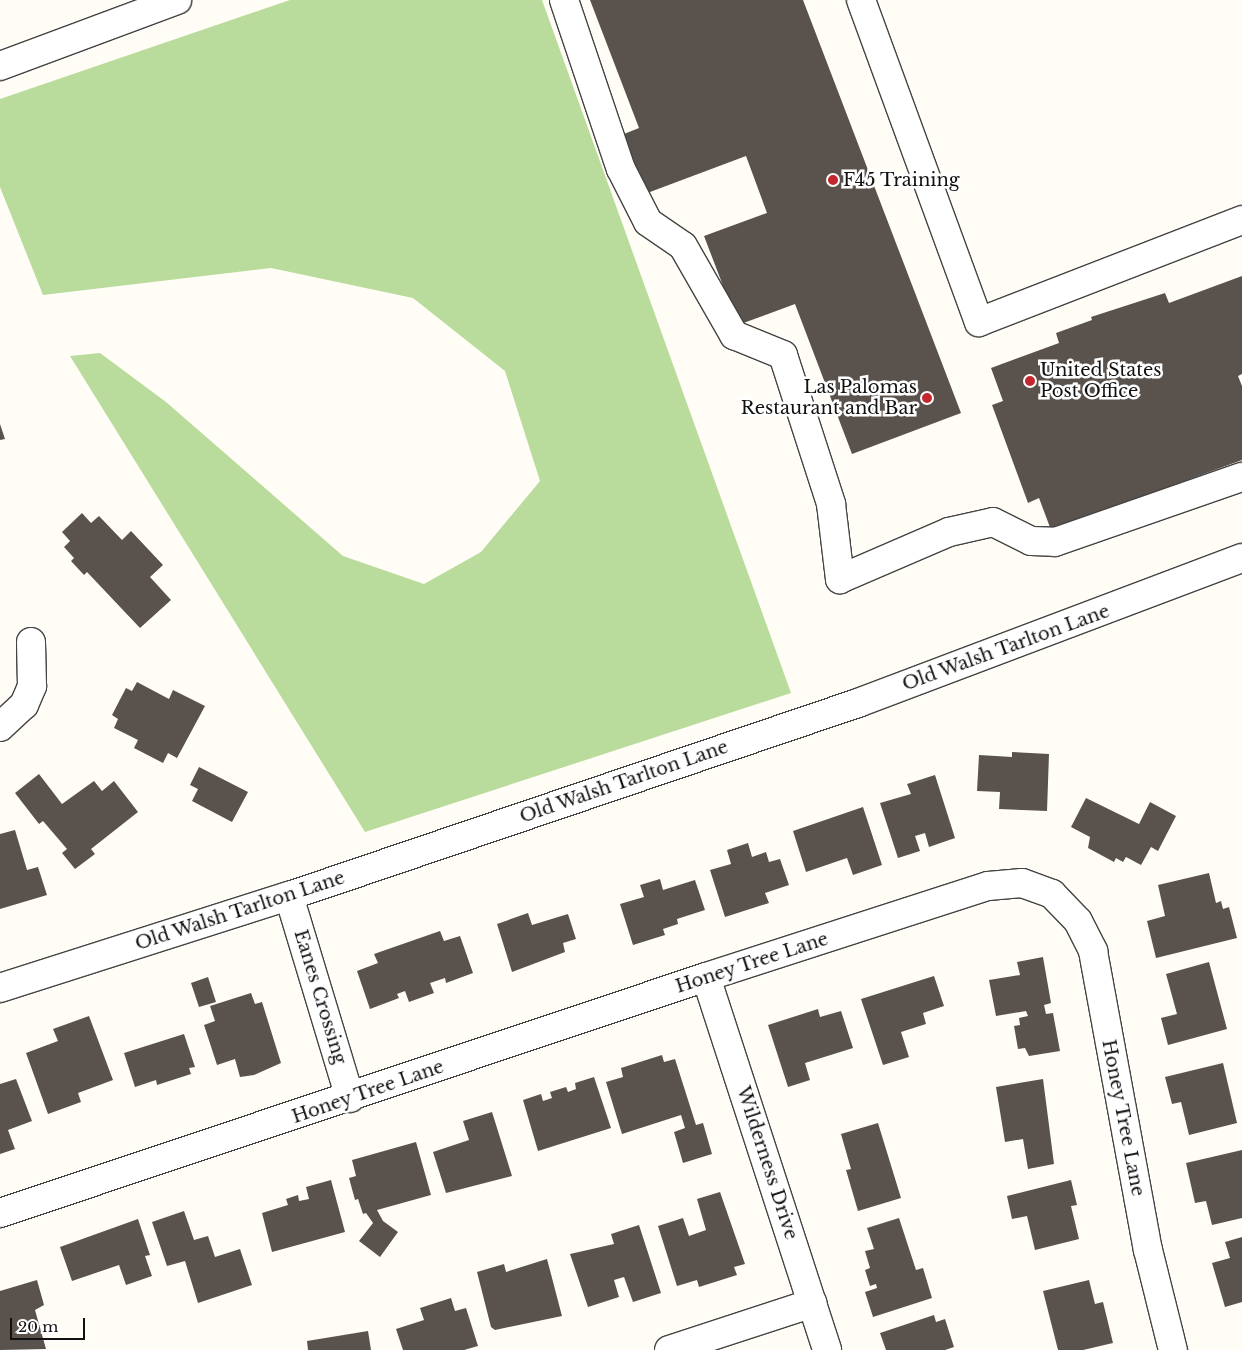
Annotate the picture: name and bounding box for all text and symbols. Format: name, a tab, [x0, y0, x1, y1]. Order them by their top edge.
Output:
place label: F45 Training	[843, 169, 960, 191]
marker: F45 Training	[827, 174, 839, 186]
place label: United States Post Office	[1040, 360, 1161, 402]
marker: United States Post Office	[1024, 375, 1036, 387]
place label: Las Palomas Restaurant and Bar	[741, 377, 917, 419]
marker: Las Palomas Restaurant and Bar	[921, 392, 933, 404]
street label: Old Walsh Tarlton Lane	[899, 600, 1113, 696]
street label: Old Walsh Tarlton Lane	[516, 736, 732, 828]
street label: Old Walsh Tarlton Lane	[132, 867, 348, 955]
street label: Eanes Crossing	[289, 927, 351, 1067]
street label: Honey Tree Lane	[672, 928, 832, 998]
street label: Honey Tree Lane	[1097, 1037, 1149, 1199]
street label: Honey Tree Lane	[289, 1056, 447, 1128]
street label: Wilderness Drive	[732, 1084, 802, 1242]
scale bar	[12, 1308, 88, 1340]
text: 20 m	[18, 1317, 58, 1336]

